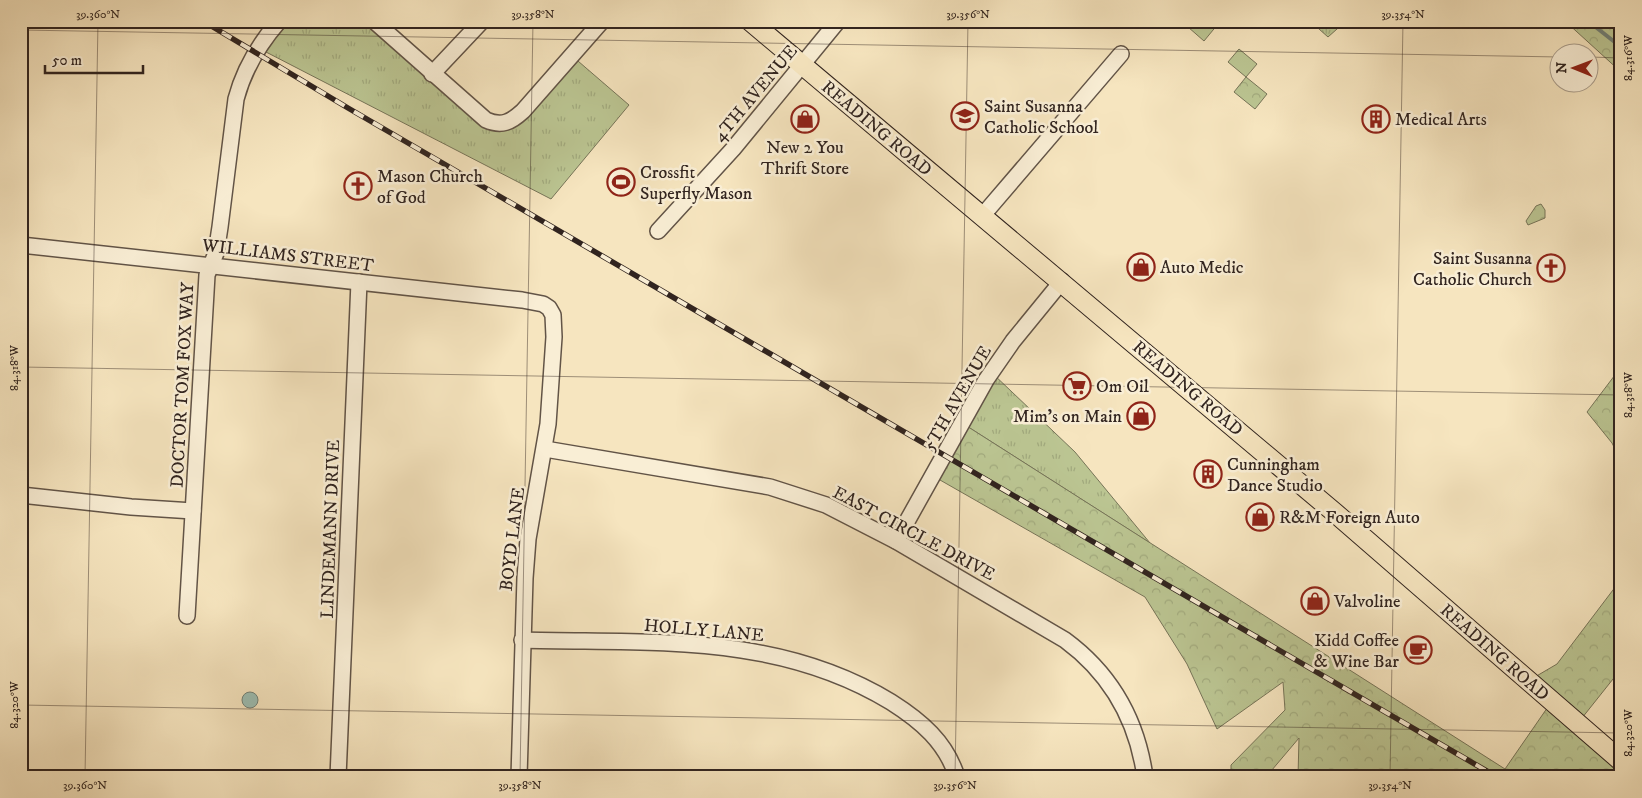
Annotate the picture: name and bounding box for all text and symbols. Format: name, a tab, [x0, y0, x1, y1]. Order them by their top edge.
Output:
text: 39.360°N	[76, 7, 120, 22]
text: 39.358°N	[511, 7, 555, 22]
text: 39.356°N	[946, 7, 990, 22]
text: 39.354°N	[1381, 7, 1425, 22]
text: 84.316°W	[1621, 34, 1636, 81]
street label: 4TH AVENUE	[709, 41, 803, 146]
scale bar	[45, 42, 142, 74]
north arrow	[1550, 42, 1600, 92]
text: 50 m	[52, 51, 82, 70]
text: N	[1553, 61, 1571, 74]
street label: READING ROAD	[817, 76, 936, 181]
place label: Saint Susanna Catholic School	[984, 96, 1099, 139]
school or university icon: Saint Susanna Catholic School	[950, 101, 980, 131]
shop icon: New 2 You Thrift Store	[790, 104, 820, 134]
building icon: Medical Arts	[1361, 104, 1391, 134]
place label: Medical Arts	[1395, 109, 1487, 131]
place label: New 2 You Thrift Store	[761, 137, 849, 180]
place label: Crossfit Superfly Mason	[640, 162, 753, 205]
place label: Mason Church of God	[377, 166, 484, 209]
sports icon: Crossfit Superfly Mason	[606, 167, 636, 197]
church icon: Mason Church of God	[343, 171, 373, 201]
street label: WILLIAMS STREET	[200, 234, 375, 277]
place label: Saint Susanna Catholic Church	[1413, 248, 1533, 291]
shop icon: Auto Medic	[1126, 252, 1156, 282]
church icon: Saint Susanna Catholic Church	[1536, 253, 1566, 283]
place label: Auto Medic	[1160, 257, 1244, 279]
street label: DOCTOR TOM FOX WAY	[167, 281, 199, 488]
street label: READING ROAD	[1128, 336, 1247, 441]
street label: 5TH AVENUE	[919, 342, 997, 455]
text: 84.318°W	[7, 344, 22, 391]
supermarket icon: Om Oil	[1062, 371, 1092, 401]
text: 84.318°W	[1621, 371, 1636, 418]
place label: Om Oil	[1096, 376, 1150, 398]
shop icon: Mim’s on Main	[1126, 401, 1156, 431]
place label: Mim’s on Main	[1013, 406, 1123, 428]
street label: LINDEMANN DRIVE	[317, 439, 345, 619]
place label: Cunningham Dance Studio	[1227, 454, 1323, 497]
building icon: Cunningham Dance Studio	[1193, 459, 1223, 489]
street label: EAST CIRCLE DRIVE	[829, 482, 999, 586]
street label: BOYD LANE	[496, 486, 530, 592]
shop icon: R&M Foreign Auto	[1245, 502, 1275, 532]
place label: R&M Foreign Auto	[1279, 507, 1420, 529]
shop icon: Valvoline	[1300, 586, 1330, 616]
place label: Valvoline	[1333, 591, 1401, 613]
street label: READING ROAD	[1435, 599, 1553, 706]
street label: HOLLY LANE	[643, 615, 765, 647]
place label: Kidd Coffee & Wine Bar	[1314, 630, 1399, 673]
cafe icon: Kidd Coffee & Wine Bar	[1403, 635, 1433, 665]
text: 84.320°W	[7, 680, 22, 729]
text: 84.320°W	[1621, 708, 1636, 757]
text: 39.360°N	[63, 778, 107, 793]
text: 39.358°N	[498, 778, 542, 793]
text: 39.356°N	[933, 778, 977, 793]
text: 39.354°N	[1368, 778, 1412, 793]

